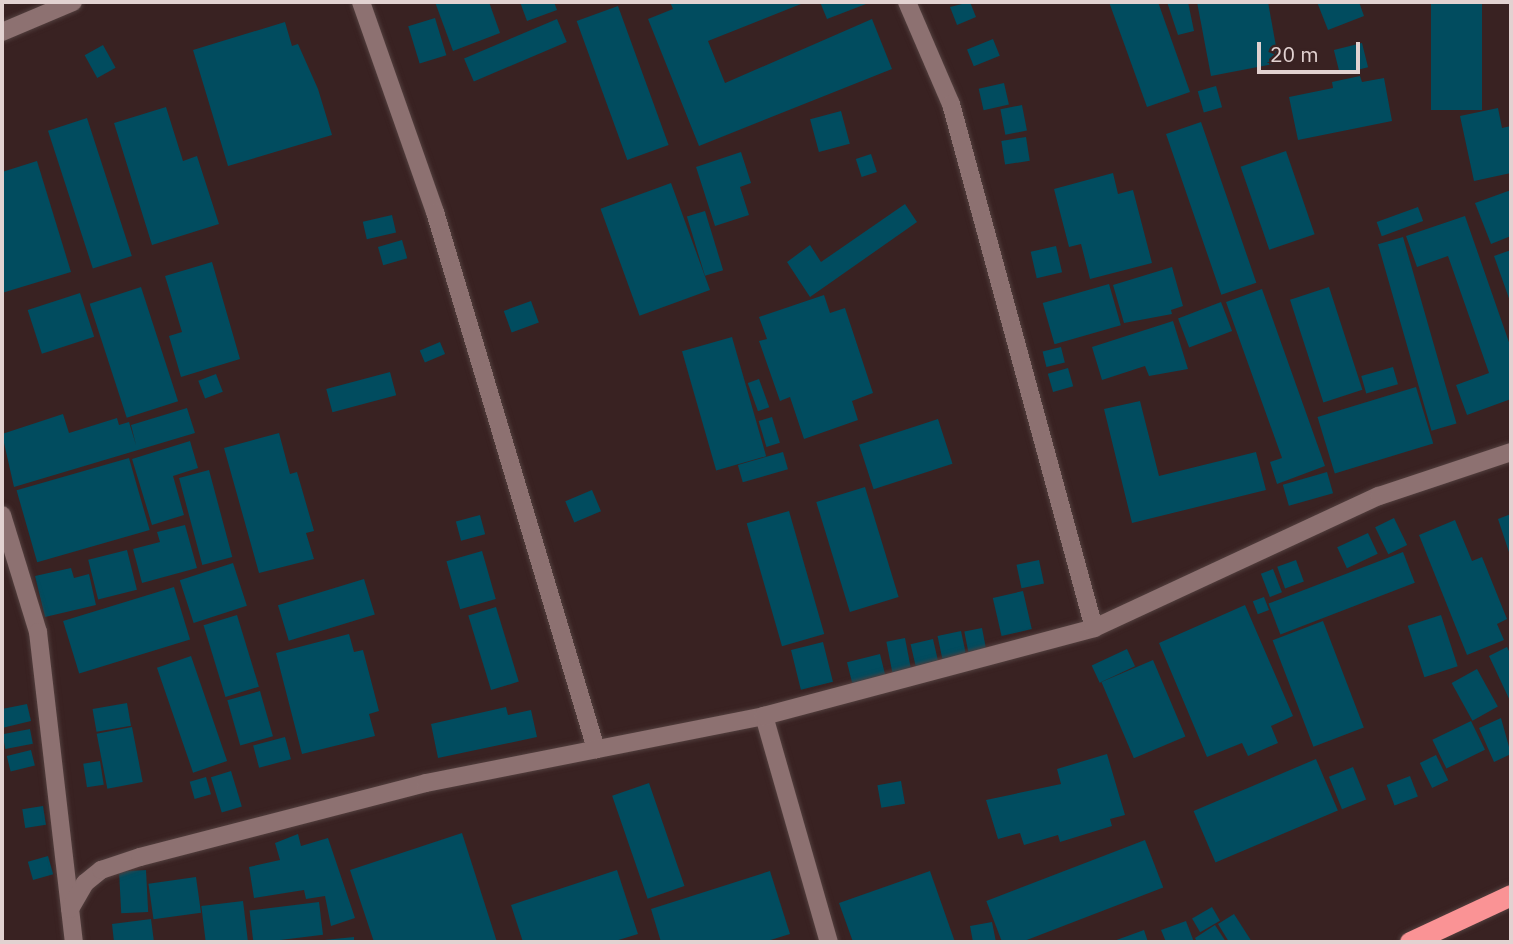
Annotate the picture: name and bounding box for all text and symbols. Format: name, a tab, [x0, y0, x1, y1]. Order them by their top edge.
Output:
scale bar	[1261, 28, 1364, 72]
text: 20 m	[1270, 40, 1319, 68]

